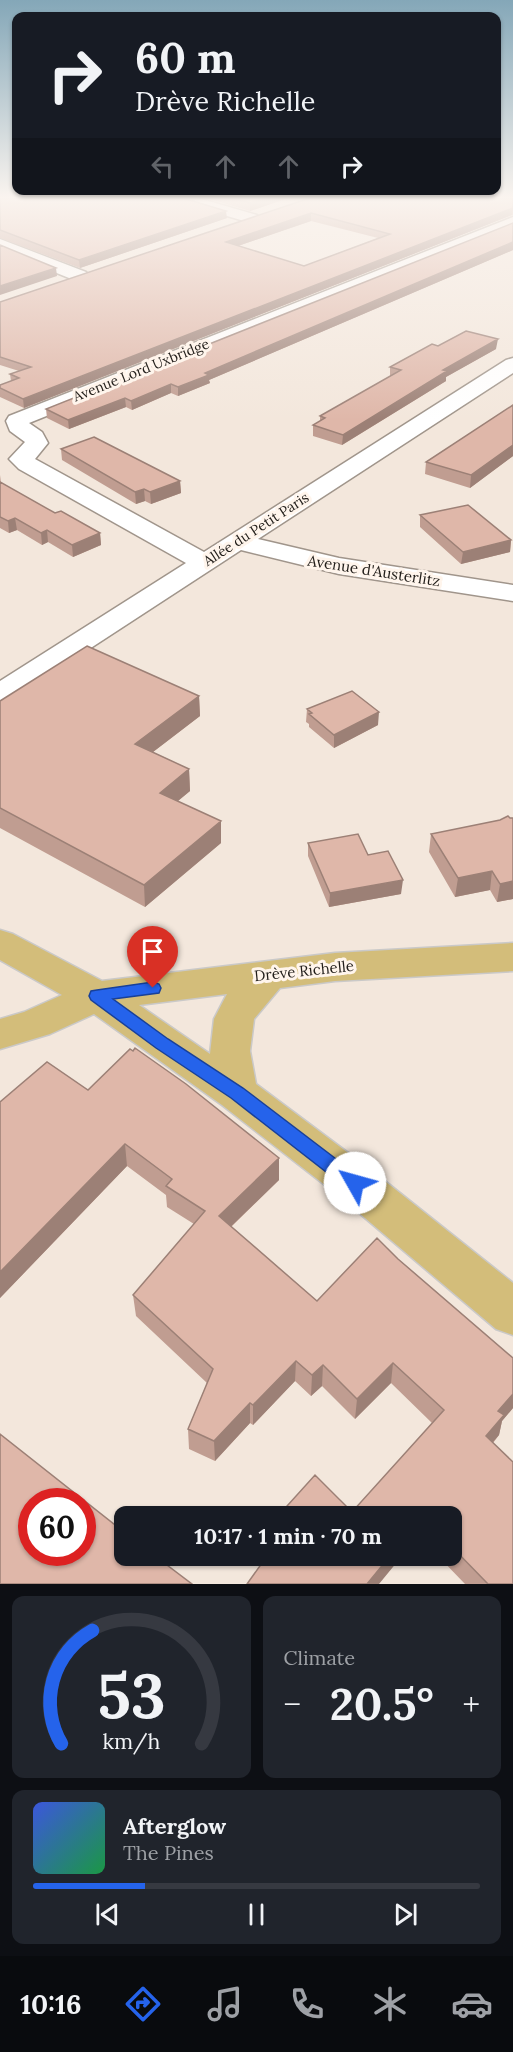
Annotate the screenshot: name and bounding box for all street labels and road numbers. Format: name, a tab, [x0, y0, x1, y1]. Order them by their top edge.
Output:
street label: Avenue Lord Uxbridge	[69, 334, 212, 406]
street label: Allée du Petit Paris	[199, 488, 312, 570]
street label: Avenue d'Austerlitz	[305, 550, 442, 590]
street label: Drève Richelle	[253, 956, 355, 985]

